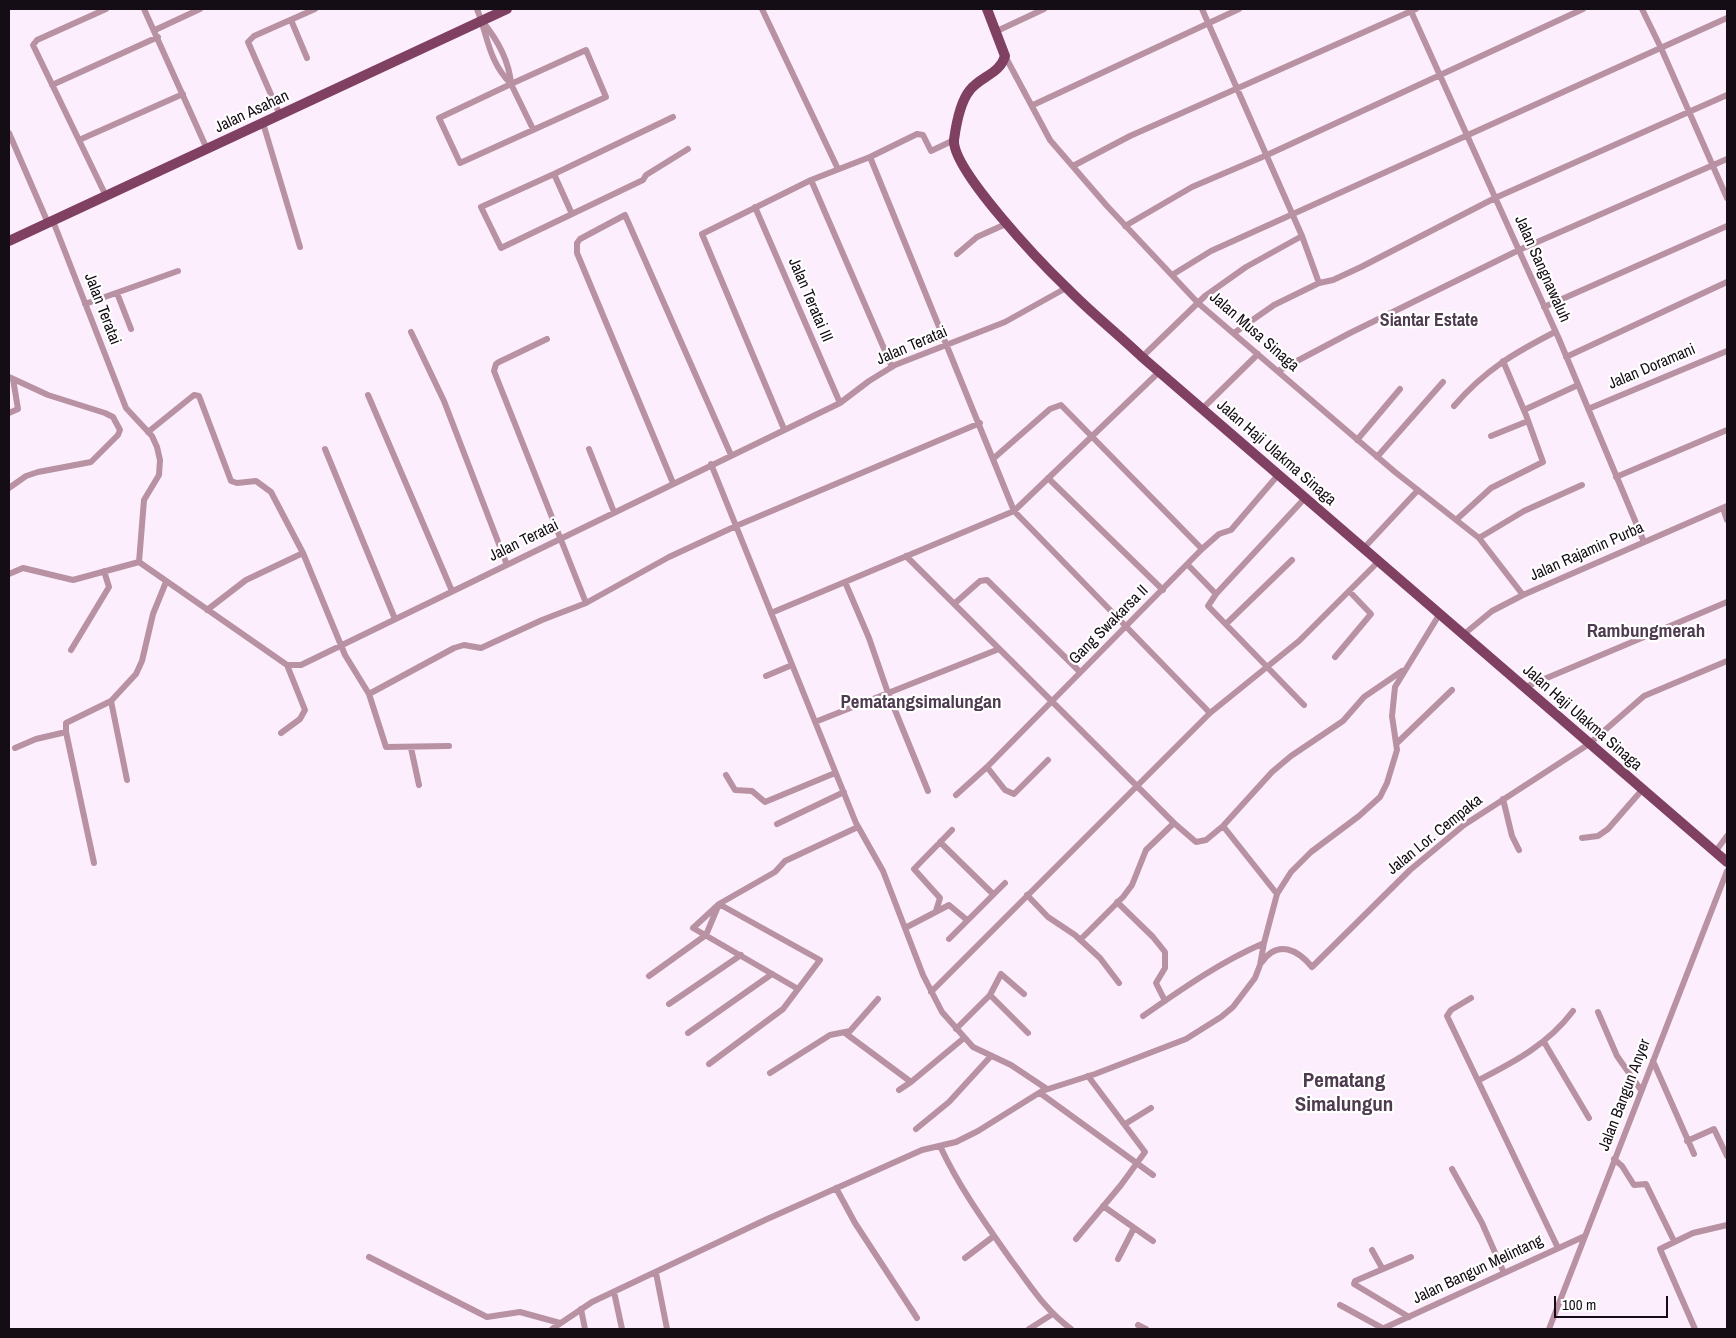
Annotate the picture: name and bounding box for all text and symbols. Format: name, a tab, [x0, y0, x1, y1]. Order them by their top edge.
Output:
street label: Jalan Asahan	[212, 86, 292, 138]
street label: Jalan Sangnawaluh	[1510, 213, 1574, 325]
street label: Jalan Teratai III	[784, 255, 836, 345]
street label: Jalan Teratai	[80, 270, 124, 348]
street label: Jalan Musa Sinaga	[1205, 288, 1303, 376]
district label: Siantar Estate	[1380, 310, 1478, 332]
street label: Jalan Teratai	[874, 322, 950, 370]
street label: Jalan Doramani	[1606, 340, 1698, 394]
street label: Jalan Haji Ulakma Sinaga	[1212, 396, 1340, 510]
street label: Jalan Teratai	[486, 516, 562, 566]
street label: Jalan Rajamin Purba	[1527, 518, 1647, 586]
street label: Gang Swakarsa II	[1065, 581, 1153, 669]
district label: Rambungmerah	[1587, 621, 1705, 643]
street label: Jalan Haji Ulakma Sinaga	[1518, 661, 1646, 775]
district label: Pematangsimalungan	[840, 692, 1002, 714]
street label: Jalan Lor. Cempaka	[1384, 791, 1486, 879]
street label: Jalan Bangun Anyer	[1595, 1036, 1655, 1154]
district label: Pematang Simalungun	[1295, 1068, 1393, 1118]
street label: Jalan Bangun Melintang	[1410, 1231, 1546, 1309]
scale bar	[1556, 1286, 1670, 1318]
text: 100 m	[1562, 1294, 1596, 1315]

